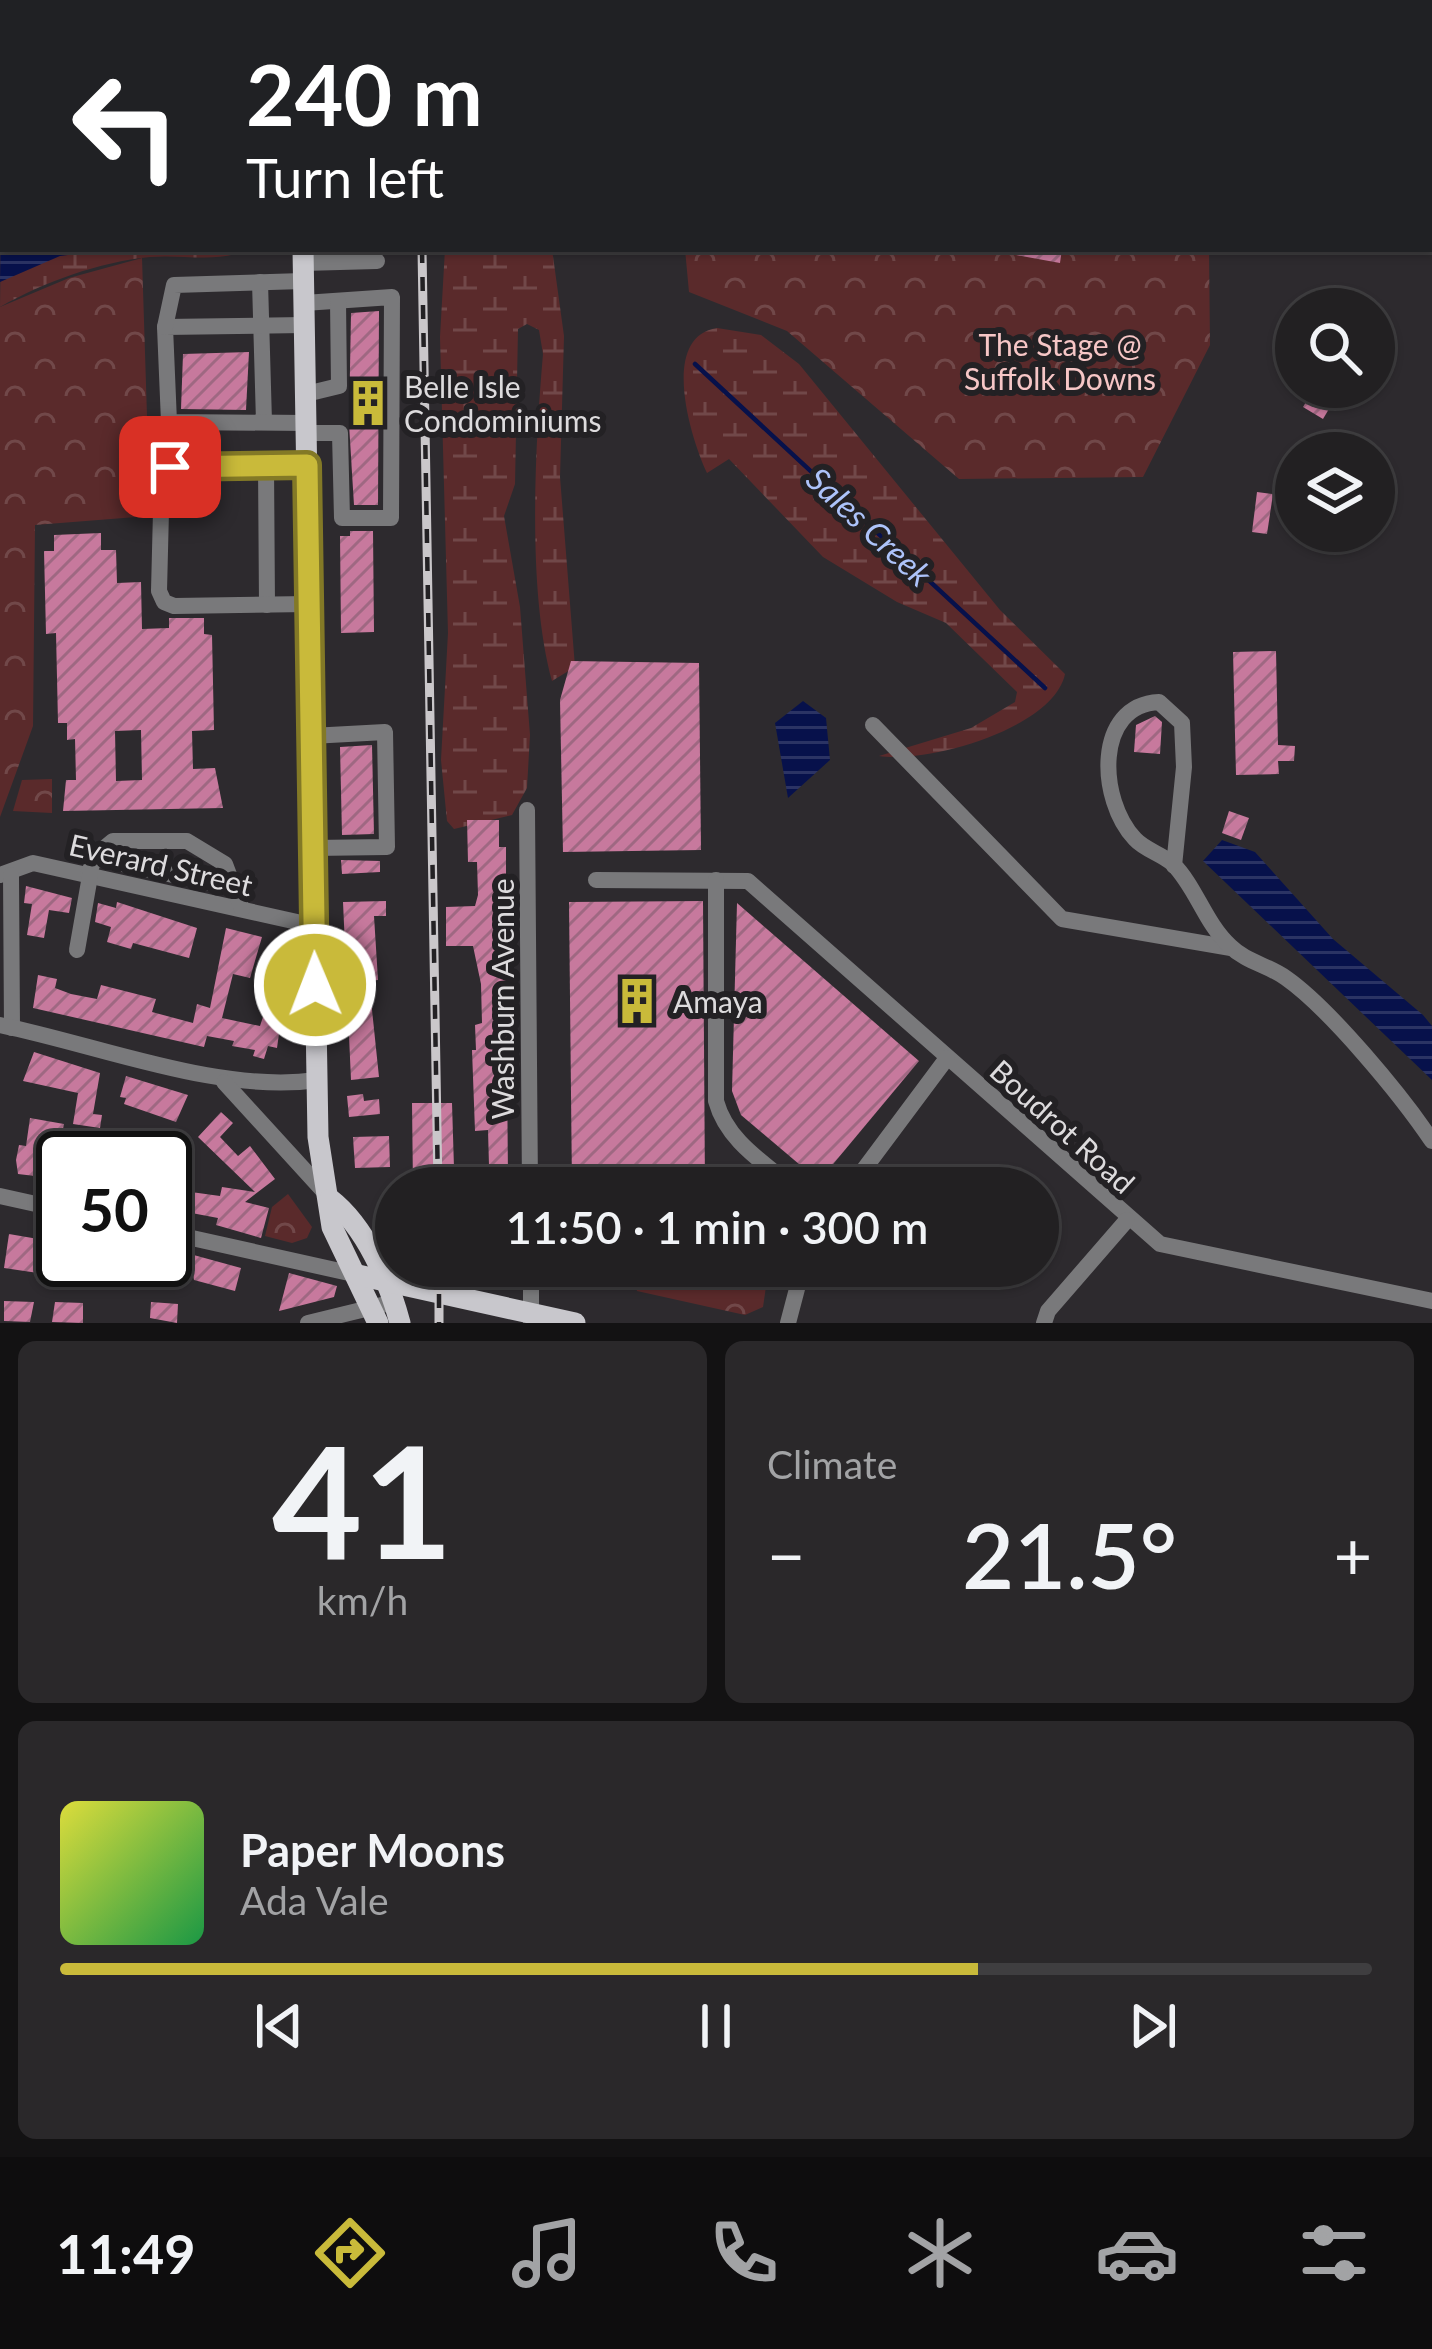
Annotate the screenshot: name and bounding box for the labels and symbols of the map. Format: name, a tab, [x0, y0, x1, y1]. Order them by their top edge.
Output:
park label: The Stage @ Suffolk Downs	[964, 326, 1156, 396]
place label: Belle Isle Condominiums	[404, 368, 602, 438]
building icon: Belle Isle Condominiums	[343, 378, 393, 428]
pin	[119, 416, 221, 518]
water label: Sales Creek	[799, 458, 941, 594]
street label: Everard Street	[66, 825, 256, 903]
street label: Washburn Avenue	[484, 878, 520, 1120]
position arrow	[252, 922, 378, 1048]
building icon: Amaya	[612, 976, 662, 1026]
place label: Amaya	[673, 983, 763, 1019]
street label: Boudrot Road	[983, 1052, 1143, 1200]
speed limit sign: 50	[36, 1131, 192, 1287]

